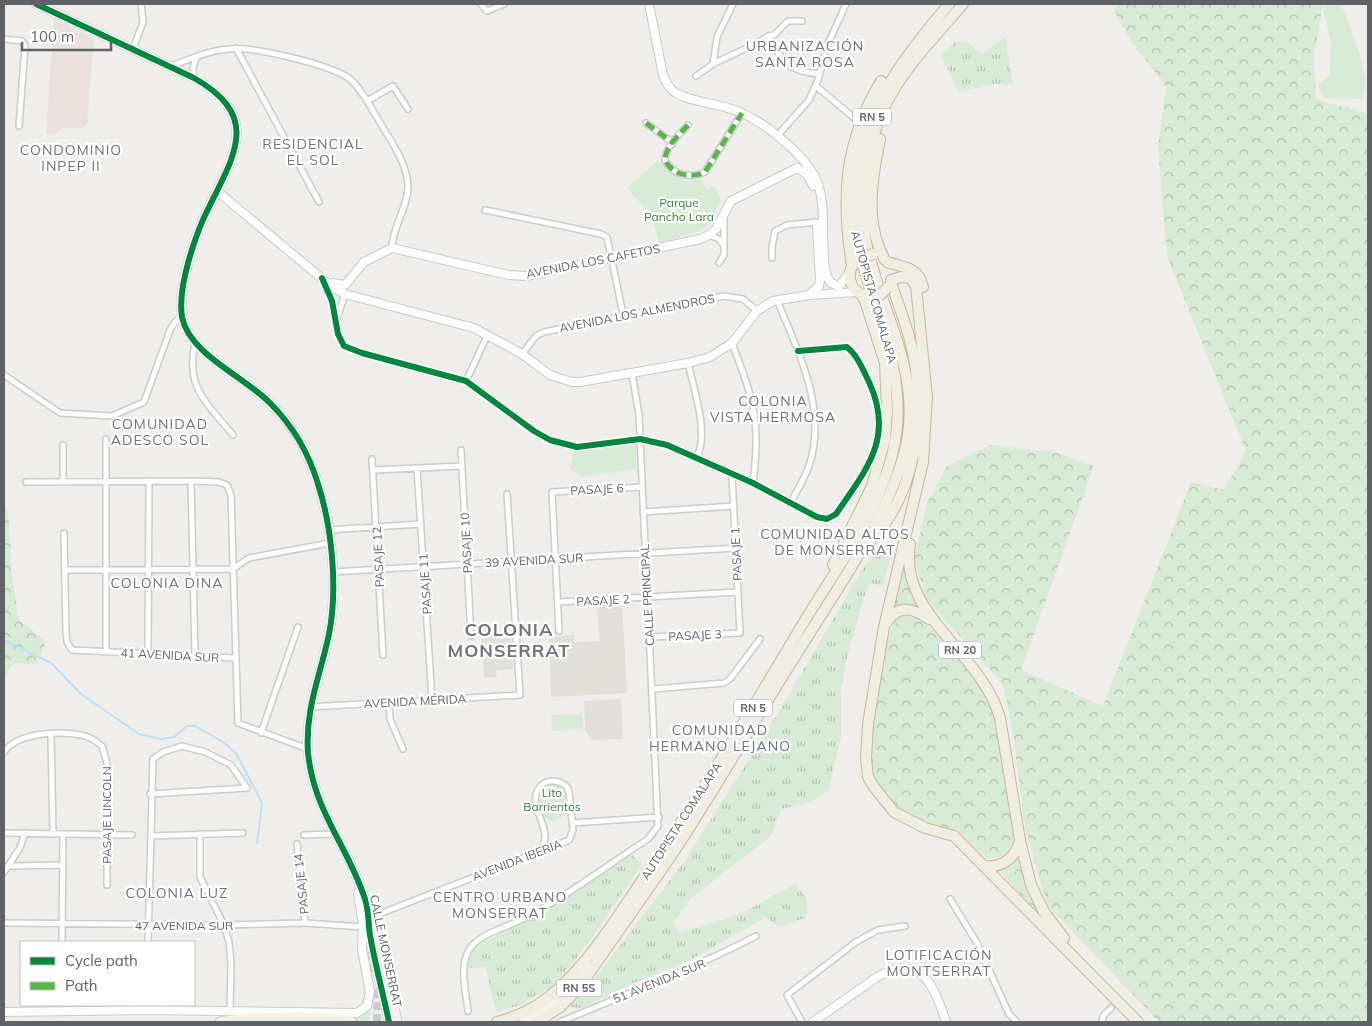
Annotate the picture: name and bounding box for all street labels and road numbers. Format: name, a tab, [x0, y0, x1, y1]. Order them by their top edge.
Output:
road number: RN 5	[853, 108, 891, 125]
street label: AUTOPISTA COMALAPA	[848, 229, 900, 365]
street label: AVENIDA LOS CAFETOS	[525, 241, 661, 281]
street label: AVENIDA LOS ALMENDROS	[558, 291, 716, 335]
street label: PASAJE 6	[570, 480, 624, 498]
street label: PASAJE 10	[457, 512, 475, 574]
street label: PASAJE 12	[369, 526, 387, 588]
street label: PASAJE 1	[727, 527, 745, 581]
street label: CALLE PRINCIPAL	[637, 543, 657, 646]
street label: 39 AVENIDA SUR	[484, 550, 584, 570]
street label: PASAJE 11	[415, 553, 435, 615]
street label: PASAJE 2	[576, 591, 630, 609]
street label: PASAJE 3	[668, 626, 722, 644]
road number: RN 20	[939, 642, 981, 658]
street label: 41 AVENIDA SUR	[120, 645, 220, 665]
street label: AVENIDA MÉRIDA	[363, 691, 467, 711]
road number: RN 5	[734, 700, 772, 716]
street label: AUTOPISTA COMALAPA	[637, 759, 725, 883]
street label: PASAJE LINCOLN	[99, 766, 114, 864]
street label: AVENIDA IBERIA	[470, 836, 564, 884]
street label: PASAJE 14	[290, 853, 312, 915]
street label: CALLE MONSERRAT	[367, 893, 405, 1009]
street label: 47 AVENIDA SUR	[135, 918, 233, 933]
street label: 51 AVENIDA SUR	[611, 956, 707, 1006]
road number: RN 5S	[556, 980, 602, 996]

